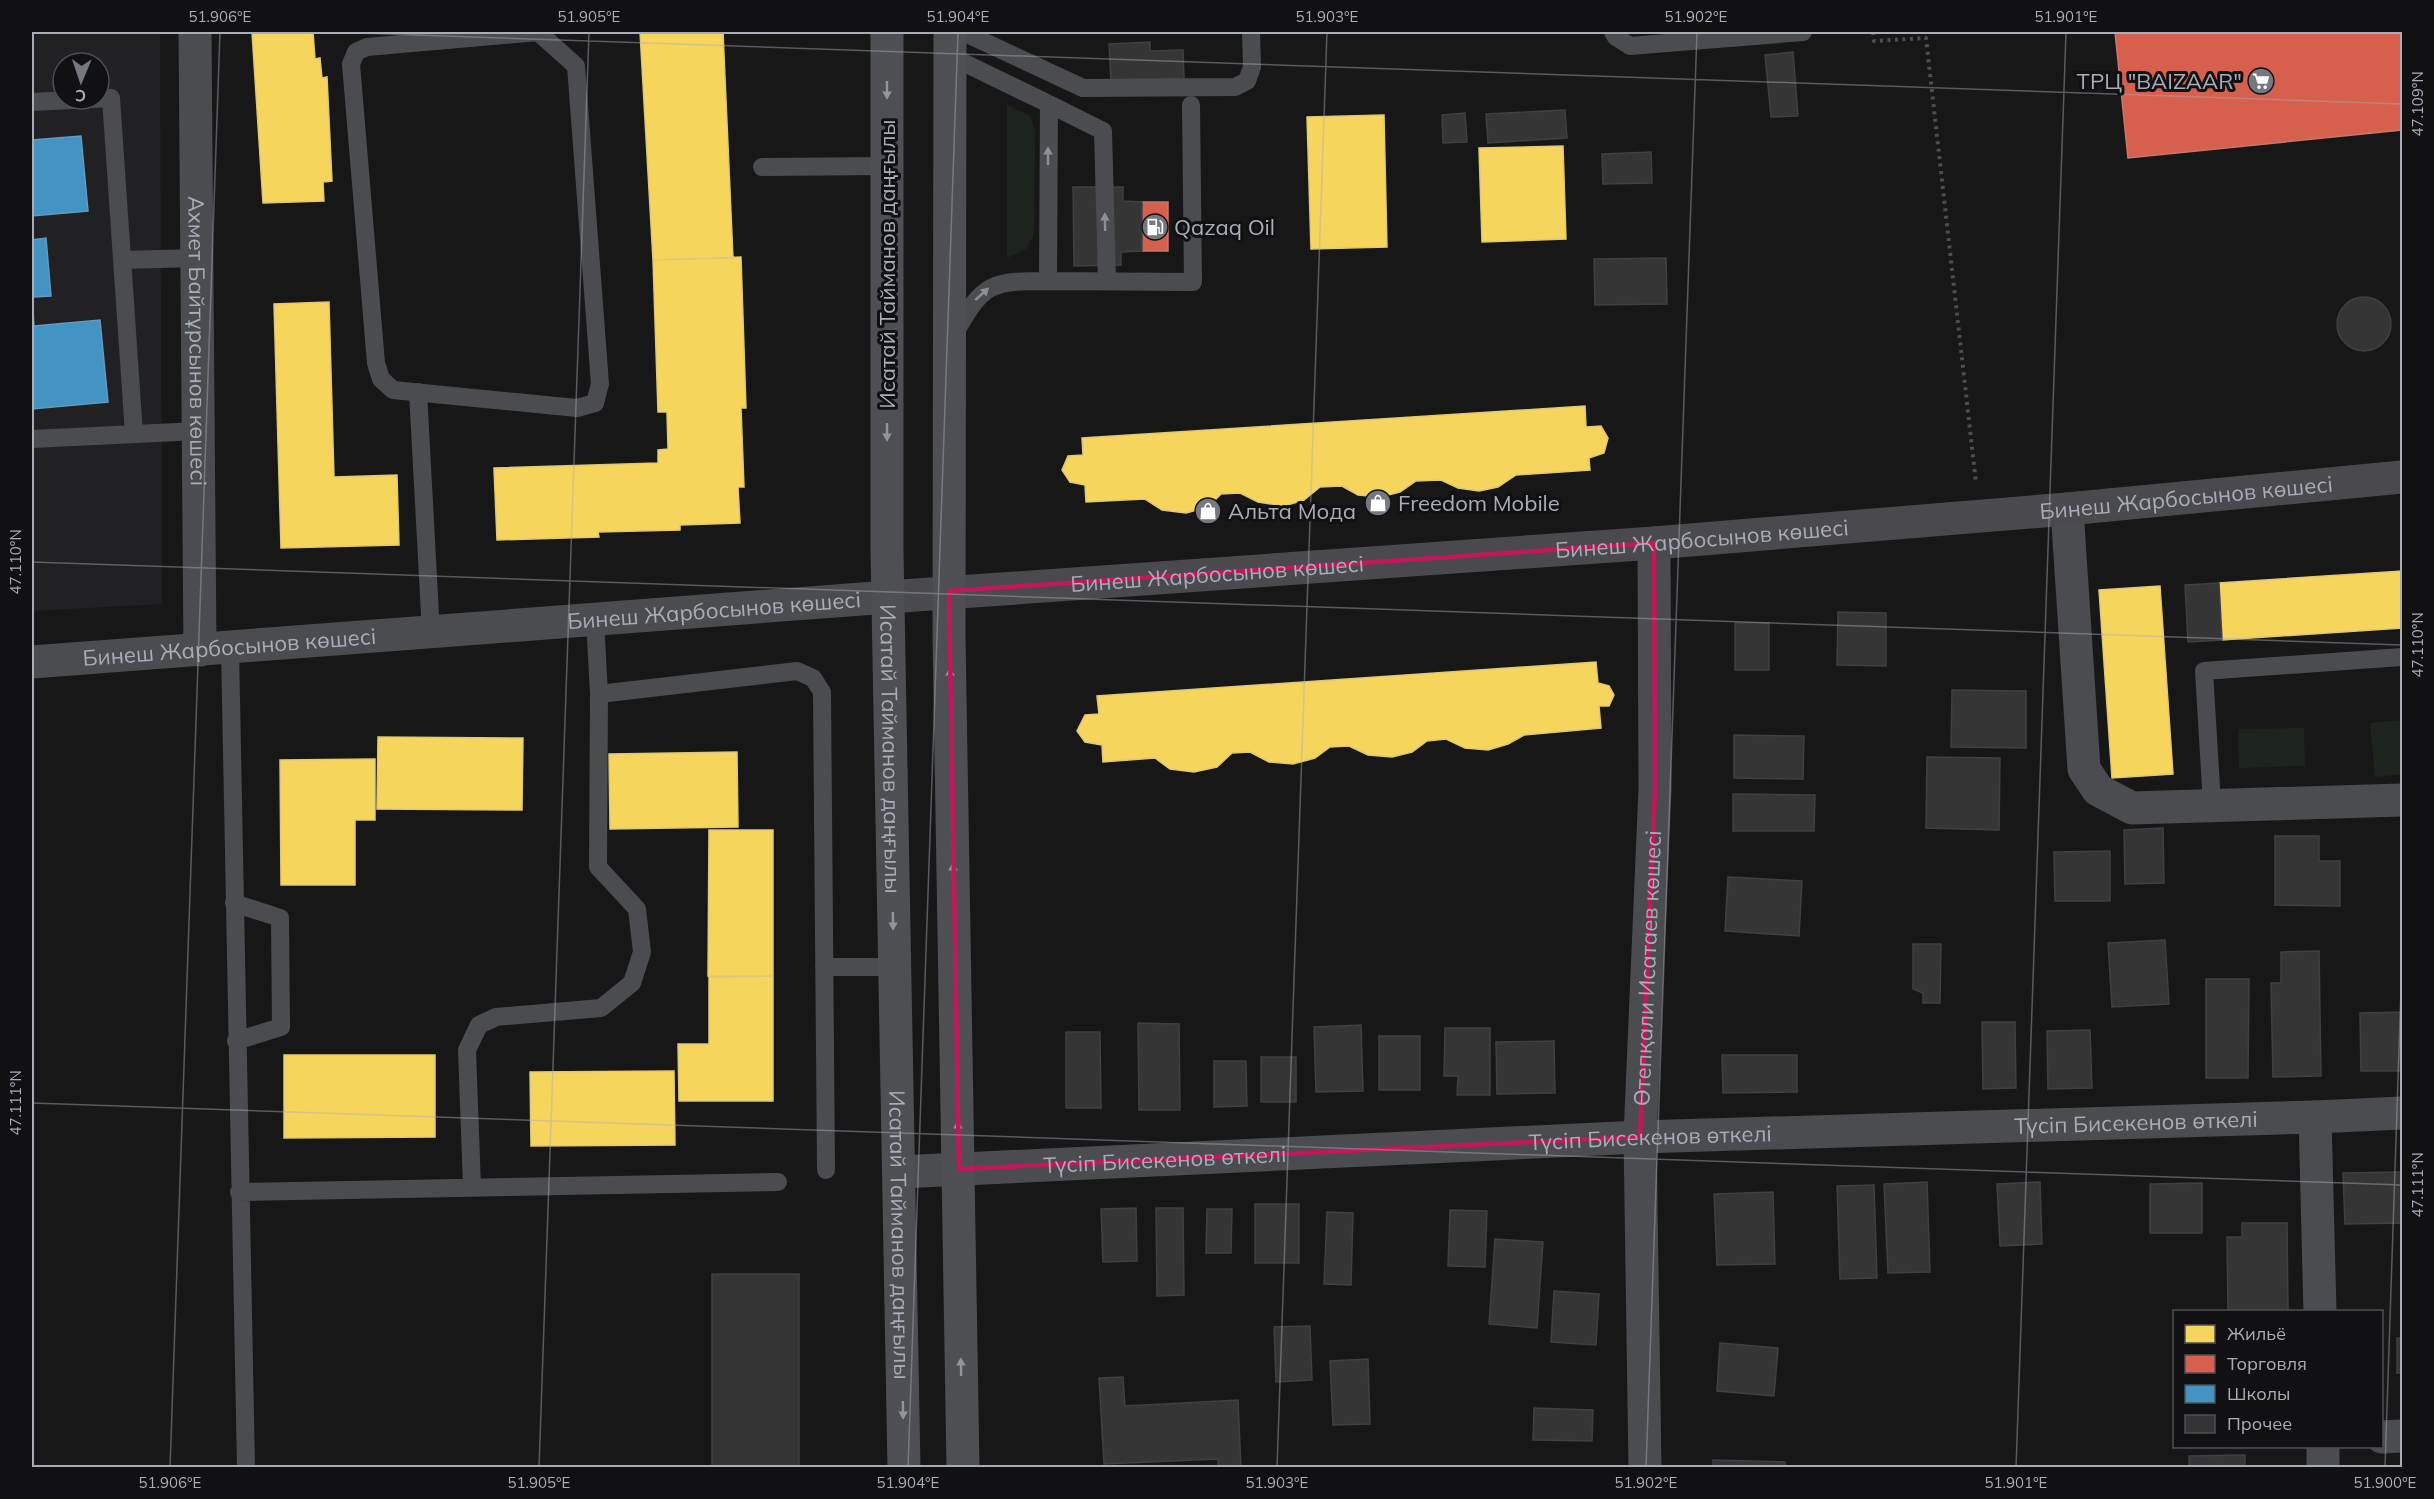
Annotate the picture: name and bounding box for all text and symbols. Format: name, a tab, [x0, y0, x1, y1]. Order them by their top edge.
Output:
text: 51.906°E	[189, 7, 252, 26]
text: 51.905°E	[558, 7, 621, 26]
text: 51.904°E	[927, 7, 990, 26]
text: 51.903°E	[1296, 7, 1359, 26]
text: 51.902°E	[1665, 7, 1728, 26]
text: 51.901°E	[2035, 7, 2098, 26]
north arrow	[51, 51, 111, 111]
supermarket icon: ТРЦ "BAIZAAR"	[2246, 66, 2276, 96]
place label: ТРЦ "BAIZAAR"	[2077, 67, 2242, 95]
text: 47.109°N	[2408, 71, 2427, 137]
one-way arrow	[882, 80, 892, 99]
text: С	[75, 86, 86, 106]
street label: Исатай Тайманов даңғылы	[873, 119, 901, 409]
one-way arrow	[1043, 146, 1053, 165]
street label: Ахмет Байтұрсынов көшесі	[182, 196, 213, 486]
fuel station icon: Qazaq Oil	[1140, 212, 1170, 242]
one-way arrow	[1101, 213, 1110, 232]
place label: Qazaq Oil	[1174, 213, 1275, 241]
one-way arrow	[975, 288, 990, 301]
one-way arrow	[882, 422, 892, 441]
street label: Бинеш Жарбосынов көшесі	[2038, 470, 2334, 525]
shop icon: Freedom Mobile	[1363, 488, 1393, 518]
place label: Freedom Mobile	[1398, 489, 1560, 517]
shop icon: Альта Мода	[1193, 496, 1223, 526]
place label: Альта Мода	[1228, 497, 1356, 525]
street label: Бинеш Жарбосынов көшесі	[1554, 513, 1850, 564]
text: 47.110°N	[6, 529, 25, 595]
street label: Бинеш Жарбосынов көшесі	[1069, 549, 1365, 598]
street label: Бинеш Жарбосынов көшесі	[566, 585, 862, 635]
street label: Исатай Тайманов даңғылы	[874, 604, 907, 894]
text: 47.110°N	[2408, 612, 2427, 678]
street label: Бинеш Жарбосынов көшесі	[82, 622, 377, 672]
one-way arrow	[945, 668, 955, 687]
street label: Өтепқали Исатаев көшесі	[1627, 830, 1667, 1107]
one-way arrow	[949, 863, 958, 882]
one-way arrow	[888, 911, 898, 930]
text: 47.111°N	[6, 1070, 25, 1136]
street label: Исатай Тайманов даңғылы	[883, 1090, 916, 1380]
street label: Түсіп Бисекенов өткелі	[2014, 1105, 2258, 1140]
street label: Түсіп Бисекенов өткелі	[1528, 1119, 1772, 1156]
one-way arrow	[953, 1121, 963, 1140]
street label: Түсіп Бисекенов өткелі	[1042, 1140, 1287, 1179]
text: 47.111°N	[2408, 1152, 2427, 1218]
legend	[2173, 1310, 2383, 1448]
text: Жильё	[2227, 1322, 2286, 1345]
text: Торговля	[2227, 1352, 2307, 1375]
one-way arrow	[957, 1358, 966, 1377]
text: Школы	[2227, 1382, 2290, 1405]
one-way arrow	[898, 1400, 908, 1419]
text: Прочее	[2227, 1412, 2292, 1435]
text: 51.906°E	[139, 1473, 202, 1492]
text: 51.905°E	[508, 1473, 571, 1492]
text: 51.904°E	[877, 1473, 940, 1492]
text: 51.903°E	[1246, 1473, 1309, 1492]
text: 51.902°E	[1615, 1473, 1678, 1492]
text: 51.901°E	[1985, 1473, 2048, 1492]
text: 51.900°E	[2354, 1473, 2417, 1492]

